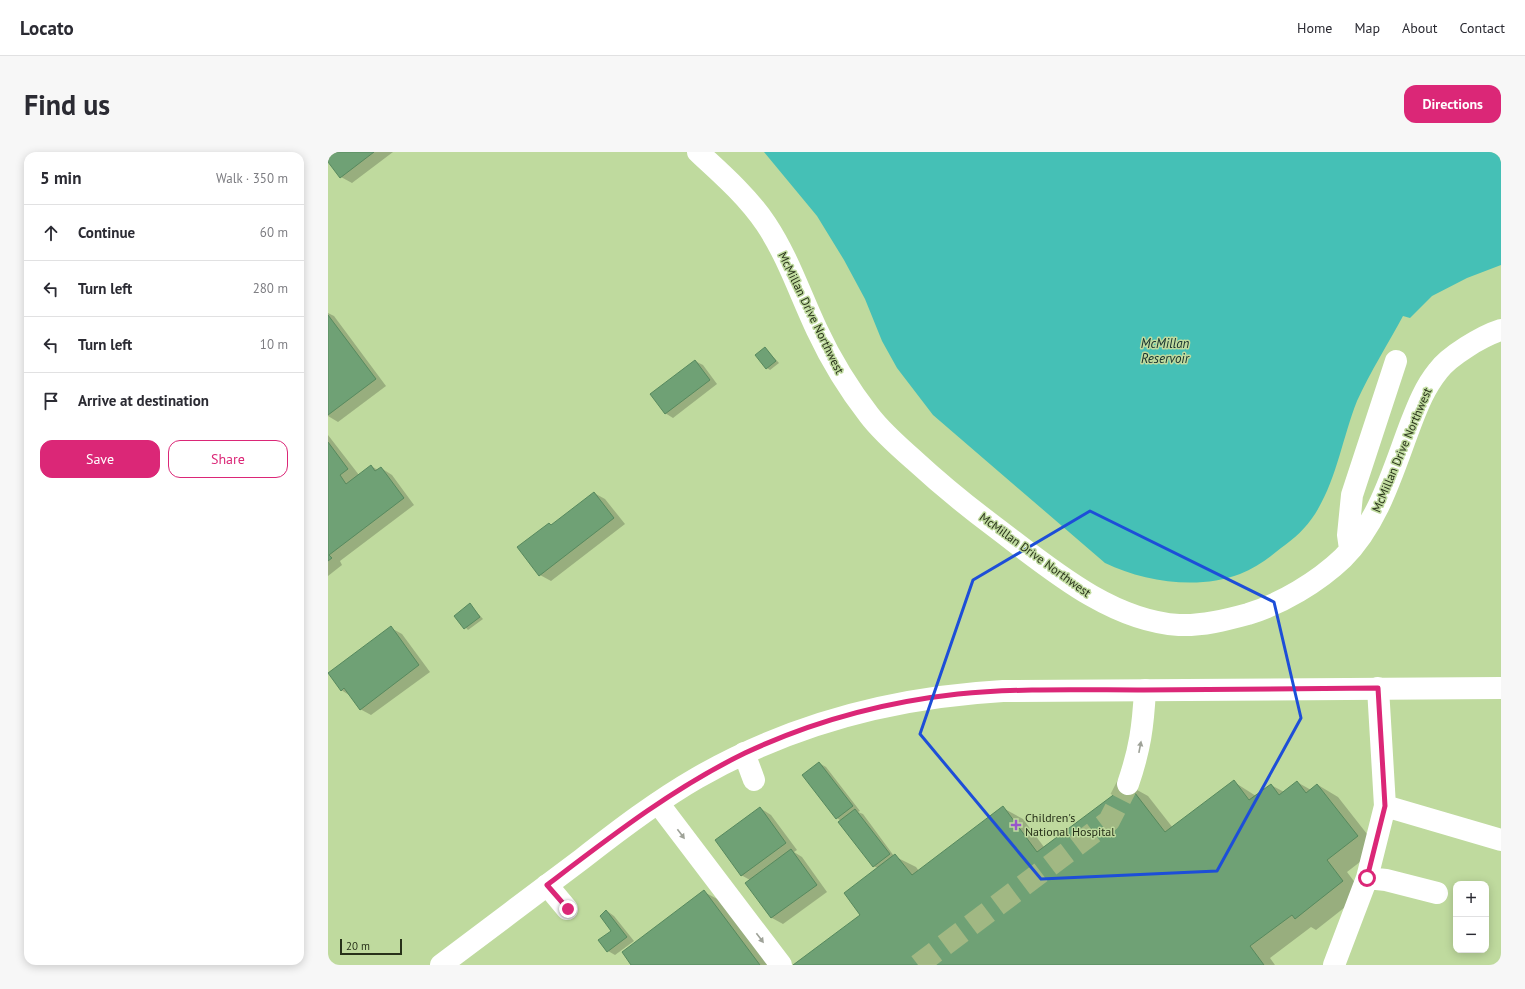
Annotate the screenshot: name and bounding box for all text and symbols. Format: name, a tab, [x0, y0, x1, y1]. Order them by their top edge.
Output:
text: Locato	[20, 16, 74, 40]
text: Home	[1297, 19, 1332, 37]
text: Map	[1354, 19, 1380, 37]
text: About	[1402, 19, 1438, 37]
text: Contact	[1460, 19, 1505, 37]
button: Directions	[1404, 85, 1501, 123]
text: Find us	[24, 86, 110, 123]
text: 5 min	[40, 167, 81, 189]
text: Walk · 350 m	[216, 170, 288, 187]
icon: ahead	[40, 222, 62, 244]
text: Continue	[78, 223, 135, 242]
text: 60 m	[260, 224, 288, 241]
street label: McMillan Drive Northwest	[775, 249, 848, 376]
icon: left	[40, 278, 62, 300]
text: Turn left	[78, 279, 132, 298]
text: 280 m	[253, 280, 288, 297]
icon: left	[40, 334, 62, 356]
text: Turn left	[78, 335, 132, 354]
water label: McMillan Reservoir	[1141, 335, 1190, 367]
text: 10 m	[260, 336, 288, 353]
street label: McMillan Drive Northwest	[1368, 385, 1435, 514]
icon: arrive	[40, 390, 62, 412]
text: Arrive at destination	[78, 391, 209, 410]
button: Save	[40, 440, 160, 478]
button: Share	[168, 440, 288, 478]
street label: McMillan Drive Northwest	[977, 509, 1094, 600]
one-way arrow	[1137, 740, 1143, 753]
place label: Children's National Hospital	[1025, 810, 1115, 839]
marker: Children's National Hospital	[1010, 819, 1022, 831]
one-way arrow	[677, 829, 686, 840]
route start	[1358, 869, 1376, 887]
map controls	[1453, 881, 1489, 953]
button: +	[1453, 881, 1489, 917]
route end	[559, 900, 577, 918]
button: −	[1453, 917, 1489, 953]
one-way arrow	[756, 932, 764, 943]
scale bar	[340, 937, 402, 956]
text: 20 m	[346, 939, 370, 953]

